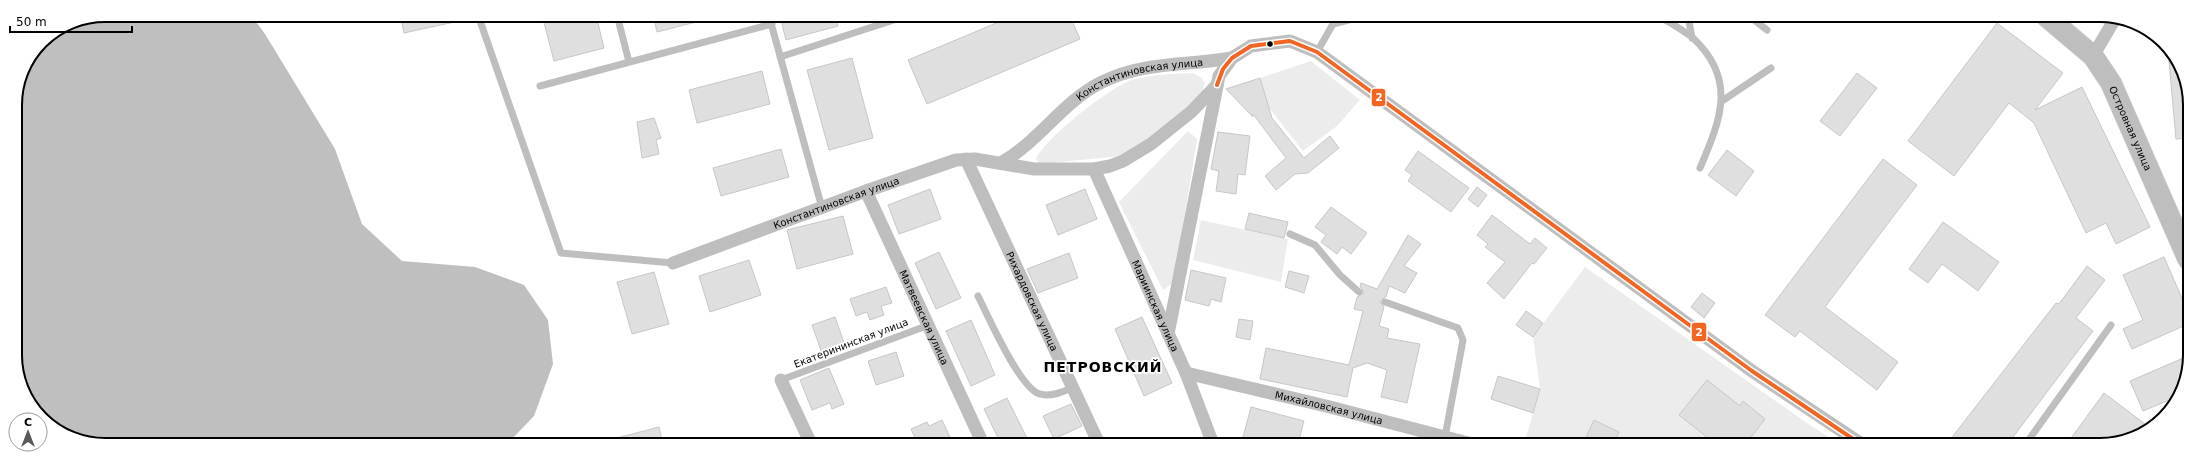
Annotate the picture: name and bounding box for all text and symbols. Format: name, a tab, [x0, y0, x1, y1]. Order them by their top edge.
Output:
scale bar	[10, 8, 132, 34]
text: 50 m	[16, 15, 47, 29]
unlabelled marker	[1265, 39, 1275, 49]
street label: Константиновская улица	[1074, 56, 1204, 102]
street label: Островная улица	[2107, 84, 2154, 172]
line badge: 2	[1371, 88, 1386, 107]
text: 2	[1375, 91, 1383, 104]
street label: Константиновская улица	[772, 175, 901, 231]
street label: Рихардовская улица	[1004, 250, 1060, 353]
street label: Мариинская улица	[1130, 258, 1181, 353]
street label: Матвеевская улица	[898, 268, 951, 366]
street label: Екатерининская улица	[792, 316, 910, 370]
line badge: 2	[1691, 322, 1707, 342]
text: 2	[1695, 326, 1703, 339]
district label: ПЕТРОВСКИЙ	[1044, 359, 1162, 375]
street label: Михайловская улица	[1274, 389, 1384, 426]
north arrow	[8, 412, 48, 452]
text: С	[24, 416, 32, 429]

